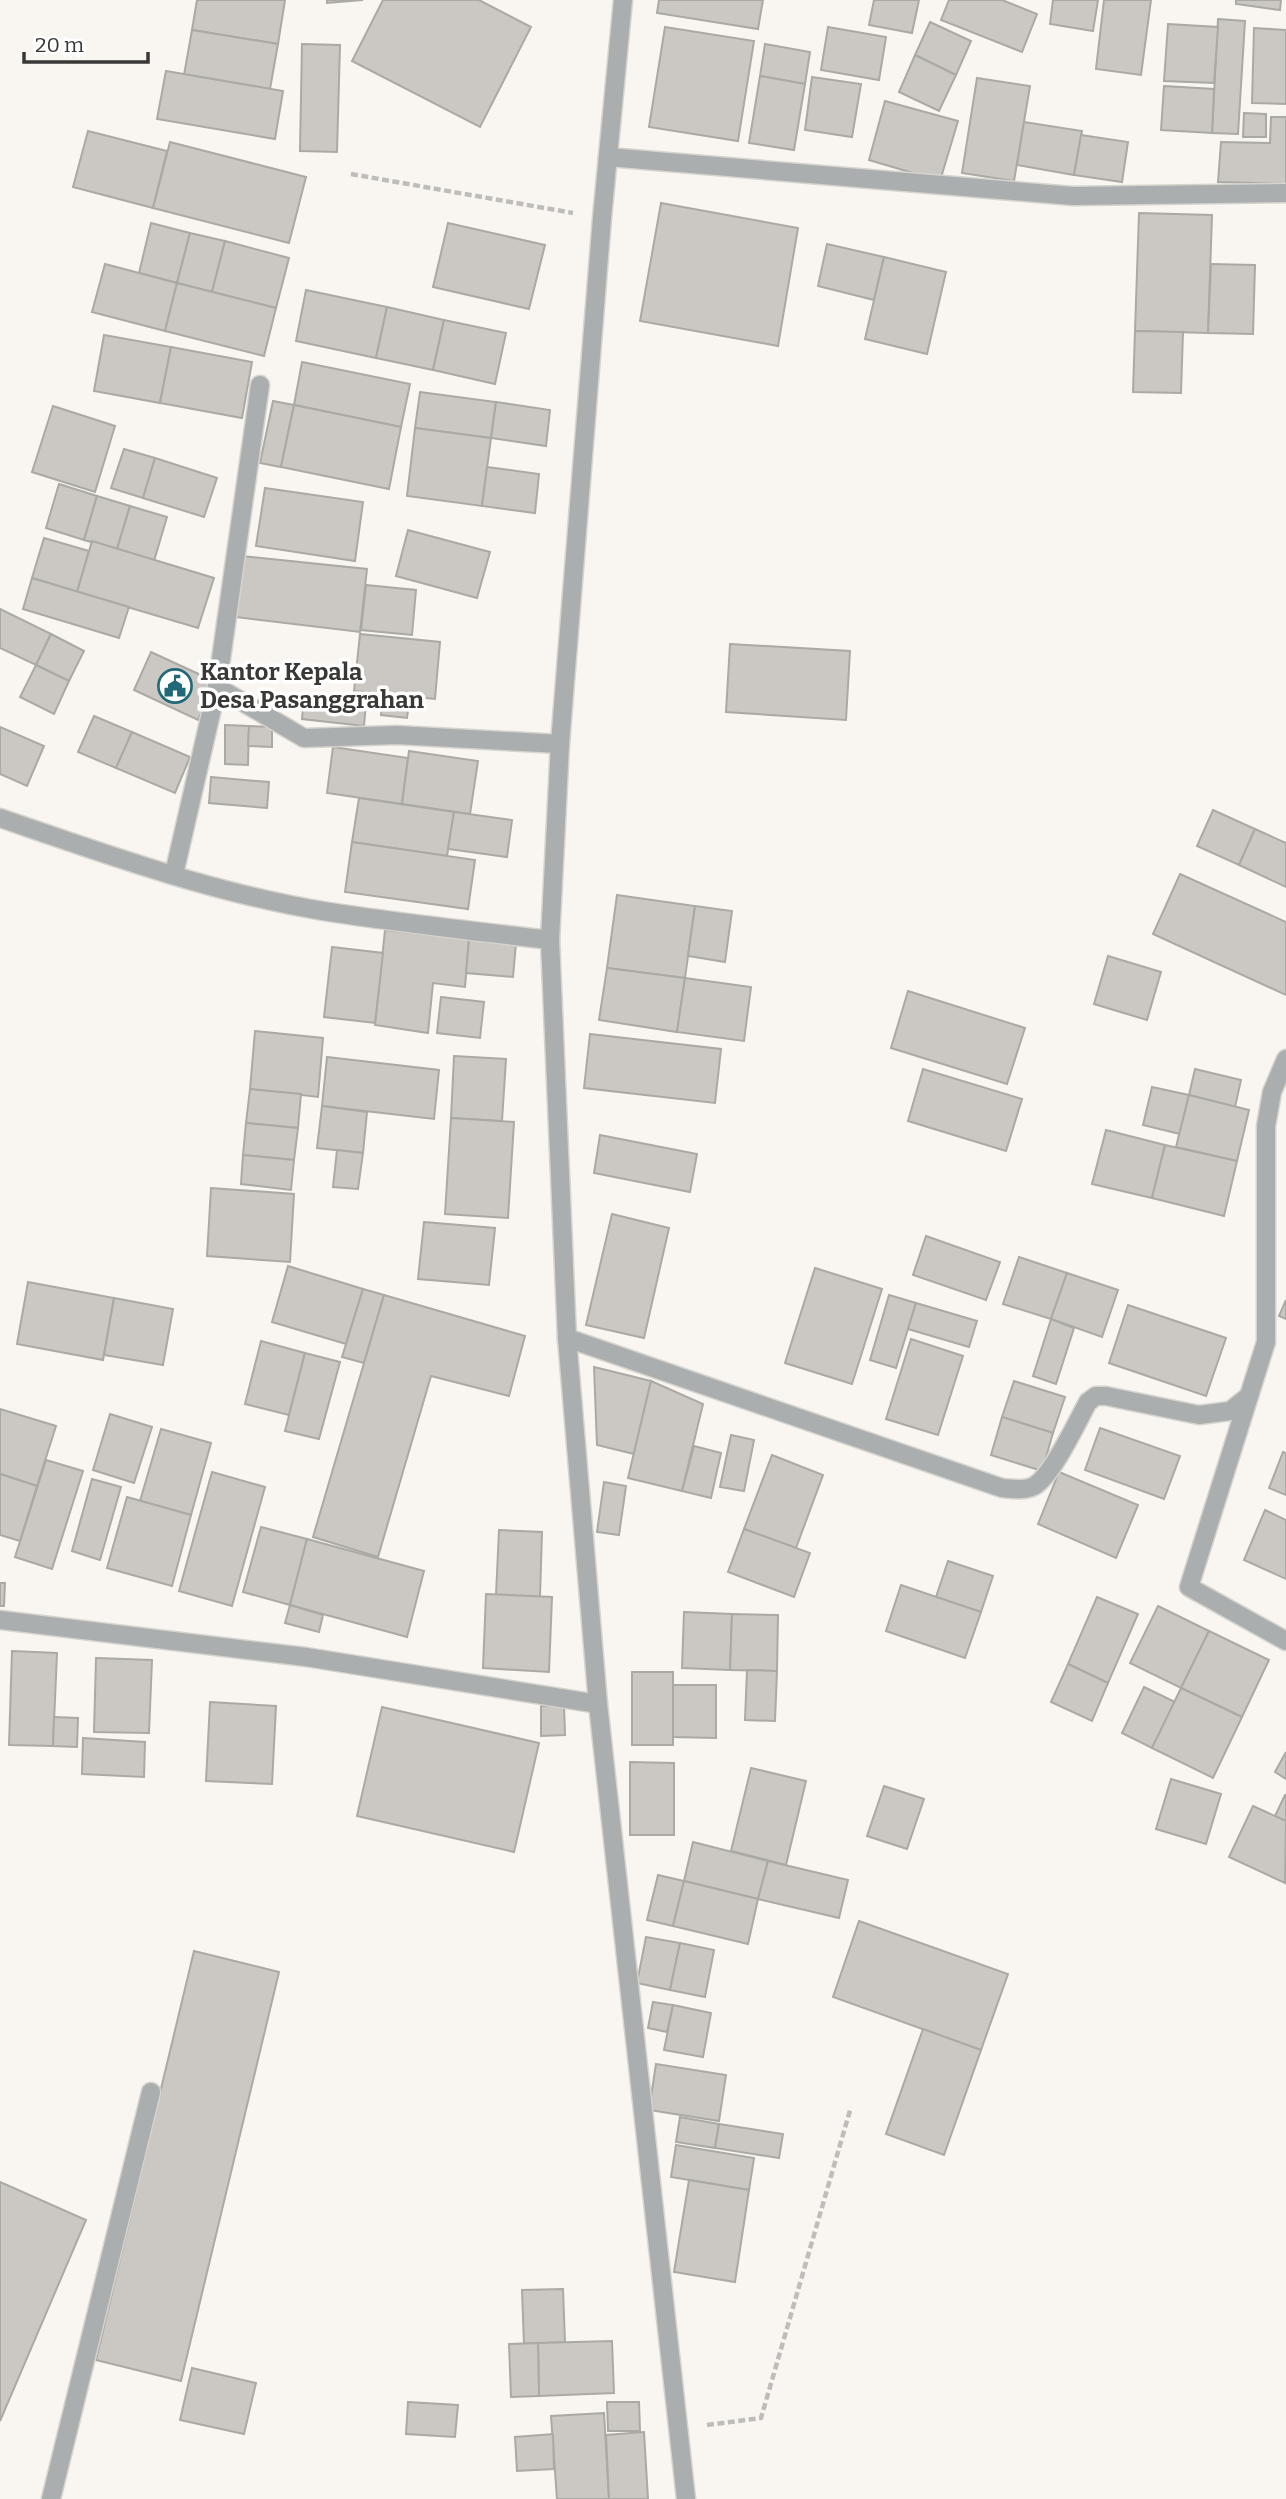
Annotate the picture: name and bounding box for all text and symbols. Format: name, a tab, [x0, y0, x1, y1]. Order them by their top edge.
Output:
scale bar	[24, 21, 149, 65]
text: 20 m	[35, 32, 84, 58]
place label: Kantor Kepala Desa Pasanggrahan	[200, 658, 425, 714]
public building icon: Kantor Kepala Desa Pasanggrahan	[156, 667, 194, 705]

